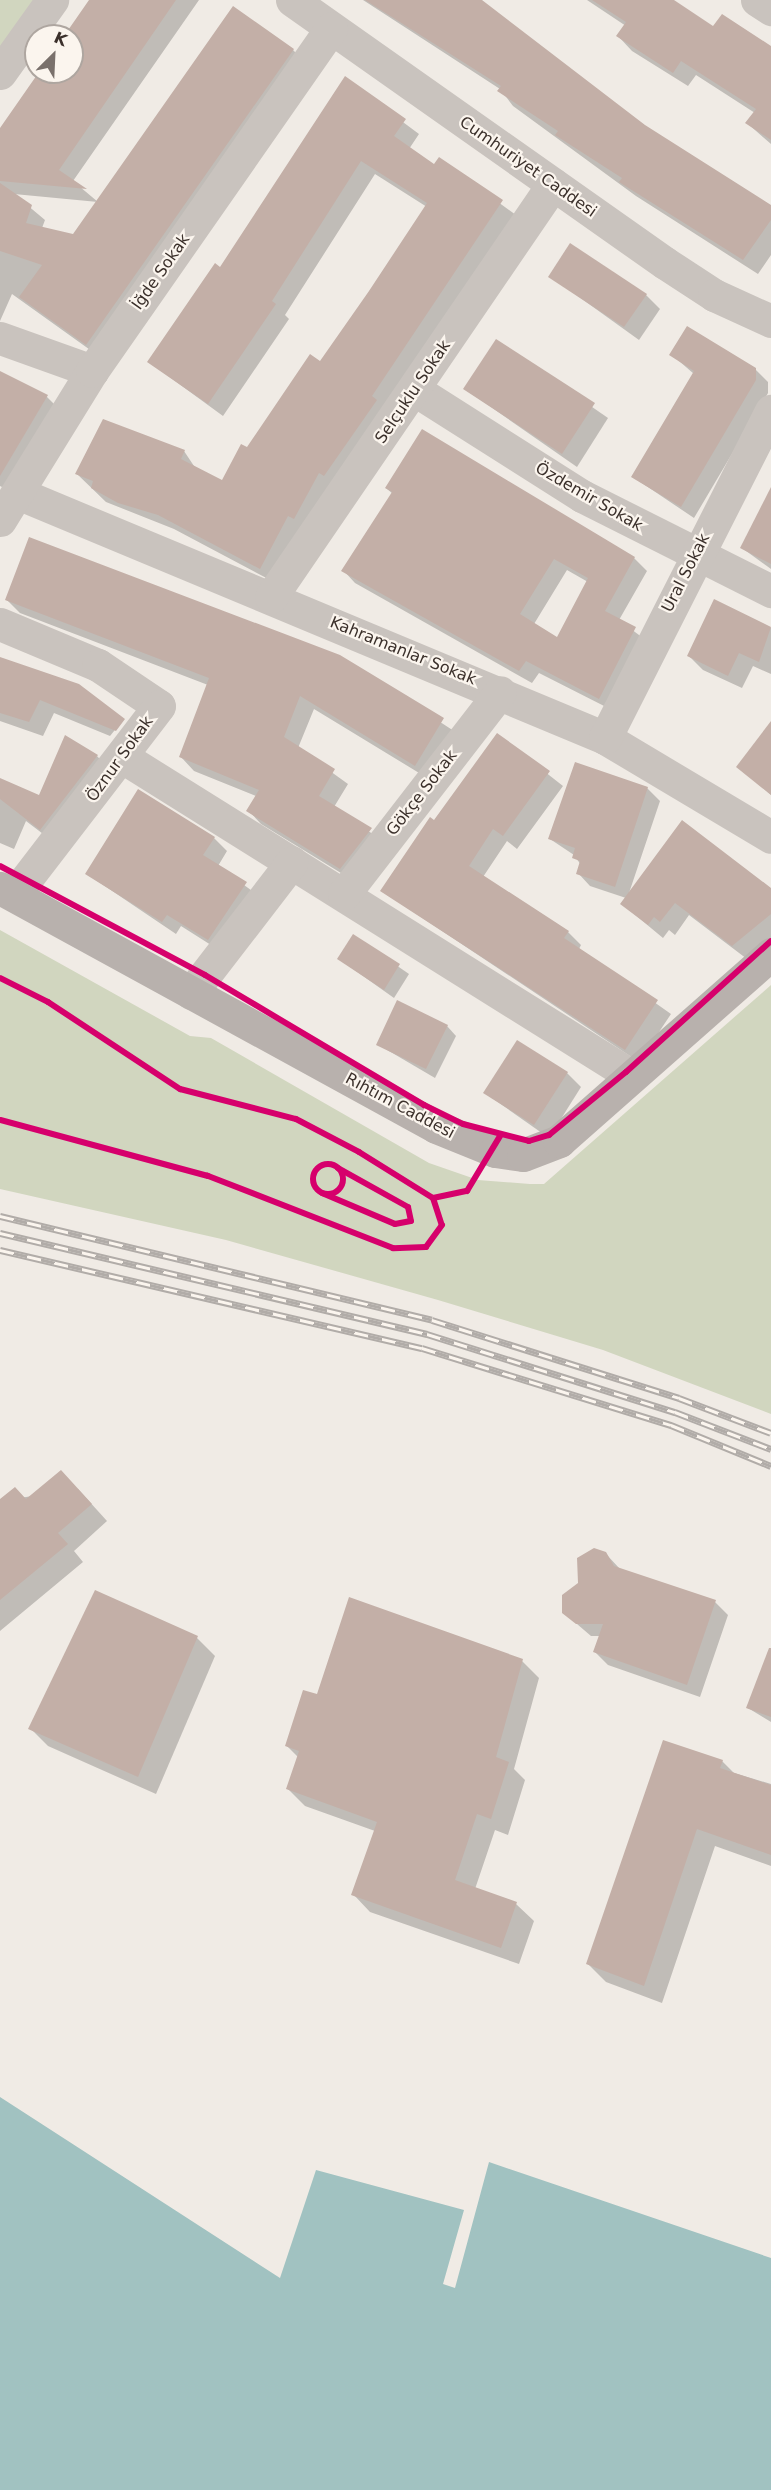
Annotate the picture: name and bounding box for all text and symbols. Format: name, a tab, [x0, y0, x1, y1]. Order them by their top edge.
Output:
north arrow	[24, 24, 84, 84]
text: K	[51, 28, 70, 50]
street label: Cumhuriyet Caddesi	[456, 112, 600, 222]
street label: İğde Sokak	[128, 230, 194, 314]
street label: Selçuklu Sokak	[371, 337, 455, 447]
street label: Özdemir Sokak	[532, 459, 646, 535]
street label: Ural Sokak	[658, 530, 714, 616]
street label: Kahramanlar Sokak	[327, 613, 479, 689]
street label: Öznur Sokak	[83, 713, 157, 805]
street label: Gökçe Sokak	[383, 746, 461, 840]
street label: Rıhtım Caddesi	[342, 1069, 458, 1143]

